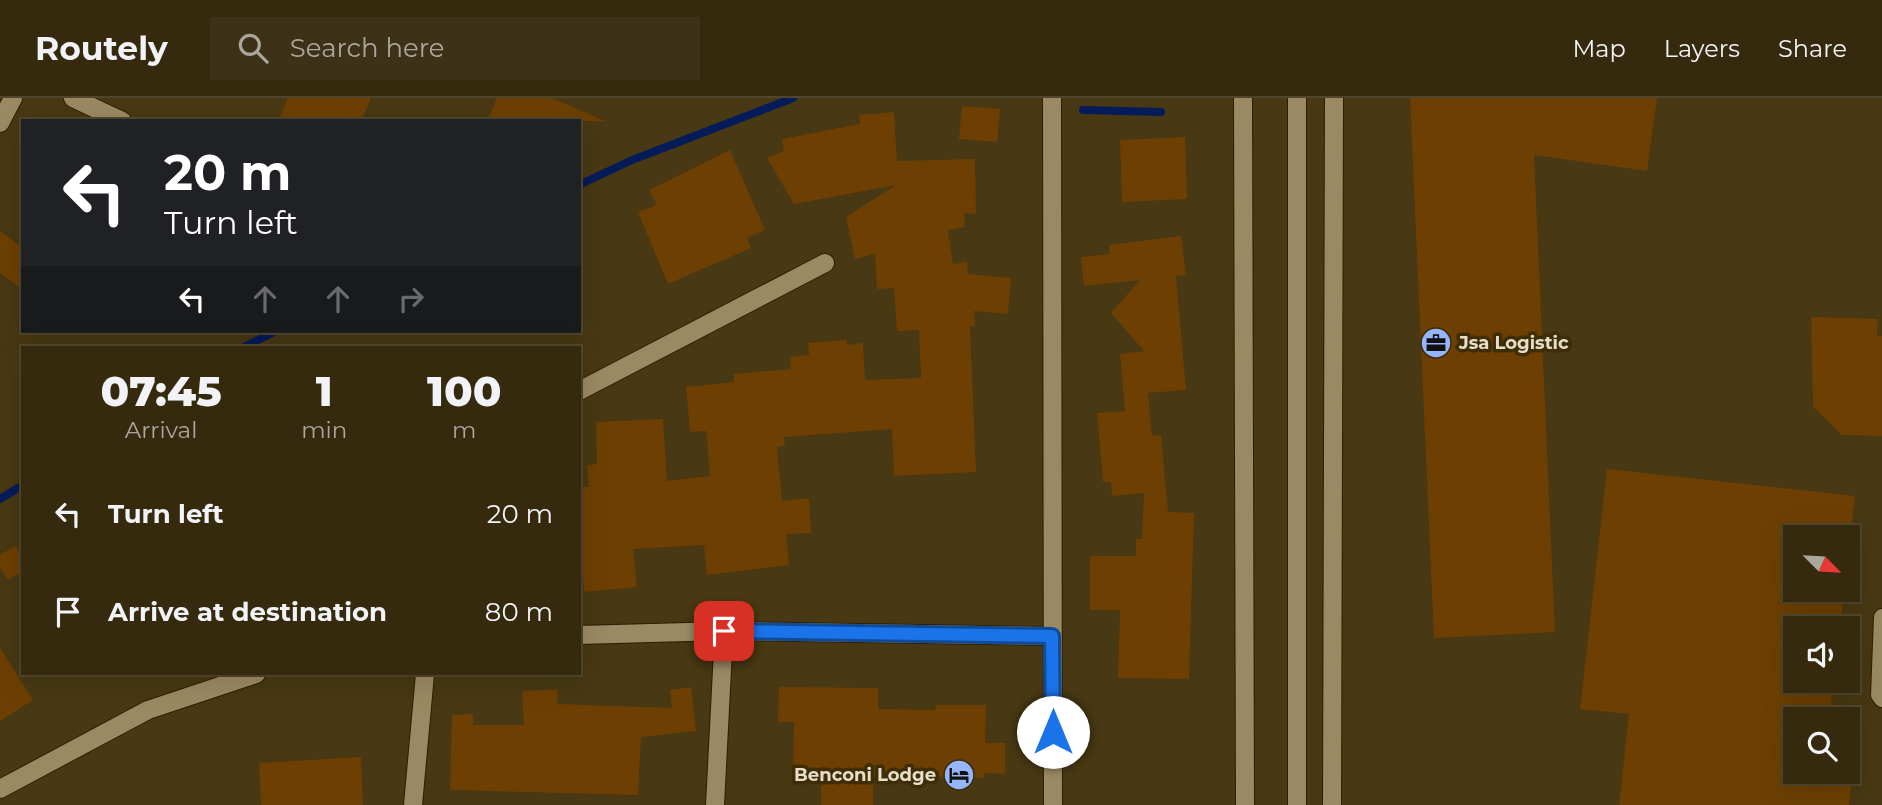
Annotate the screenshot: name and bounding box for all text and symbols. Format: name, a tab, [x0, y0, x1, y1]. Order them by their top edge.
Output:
search box	[210, 17, 700, 80]
text: Routely	[35, 28, 168, 68]
icon: search	[234, 29, 272, 67]
text: Search here	[290, 32, 445, 64]
text: Map	[1572, 34, 1626, 63]
text: Layers	[1664, 34, 1740, 63]
text: Share	[1778, 34, 1847, 63]
text: 20 m	[164, 143, 291, 202]
icon: left	[49, 147, 140, 238]
text: Turn left	[164, 203, 298, 242]
icon: left	[173, 280, 211, 318]
icon: ahead	[246, 280, 284, 318]
icon: ahead	[319, 280, 357, 318]
icon: right	[392, 280, 430, 318]
office icon: Jsa Logistic	[1419, 326, 1453, 360]
place label: Jsa Logistic	[1458, 332, 1569, 354]
text: 07:45	[101, 365, 222, 417]
text: 1	[316, 365, 333, 417]
text: 100	[427, 365, 501, 417]
text: Arrival	[125, 416, 197, 444]
text: min	[301, 416, 347, 444]
text: m	[452, 416, 476, 444]
icon: left	[49, 495, 87, 533]
text: Turn left	[108, 498, 224, 530]
text: 20 m	[487, 498, 553, 530]
north arrow	[1783, 525, 1860, 602]
map controls	[1783, 525, 1860, 784]
icon: arrive	[49, 593, 87, 631]
text: Arrive at destination	[108, 596, 387, 628]
text: 80 m	[485, 596, 553, 628]
pin	[694, 601, 754, 661]
icon: arrive	[705, 612, 743, 650]
button: sound	[1783, 616, 1860, 693]
position arrow	[1016, 695, 1090, 769]
button: search	[1783, 707, 1860, 784]
hotel icon: Benconi Lodge	[942, 758, 976, 792]
place label: Benconi Lodge	[794, 764, 936, 786]

